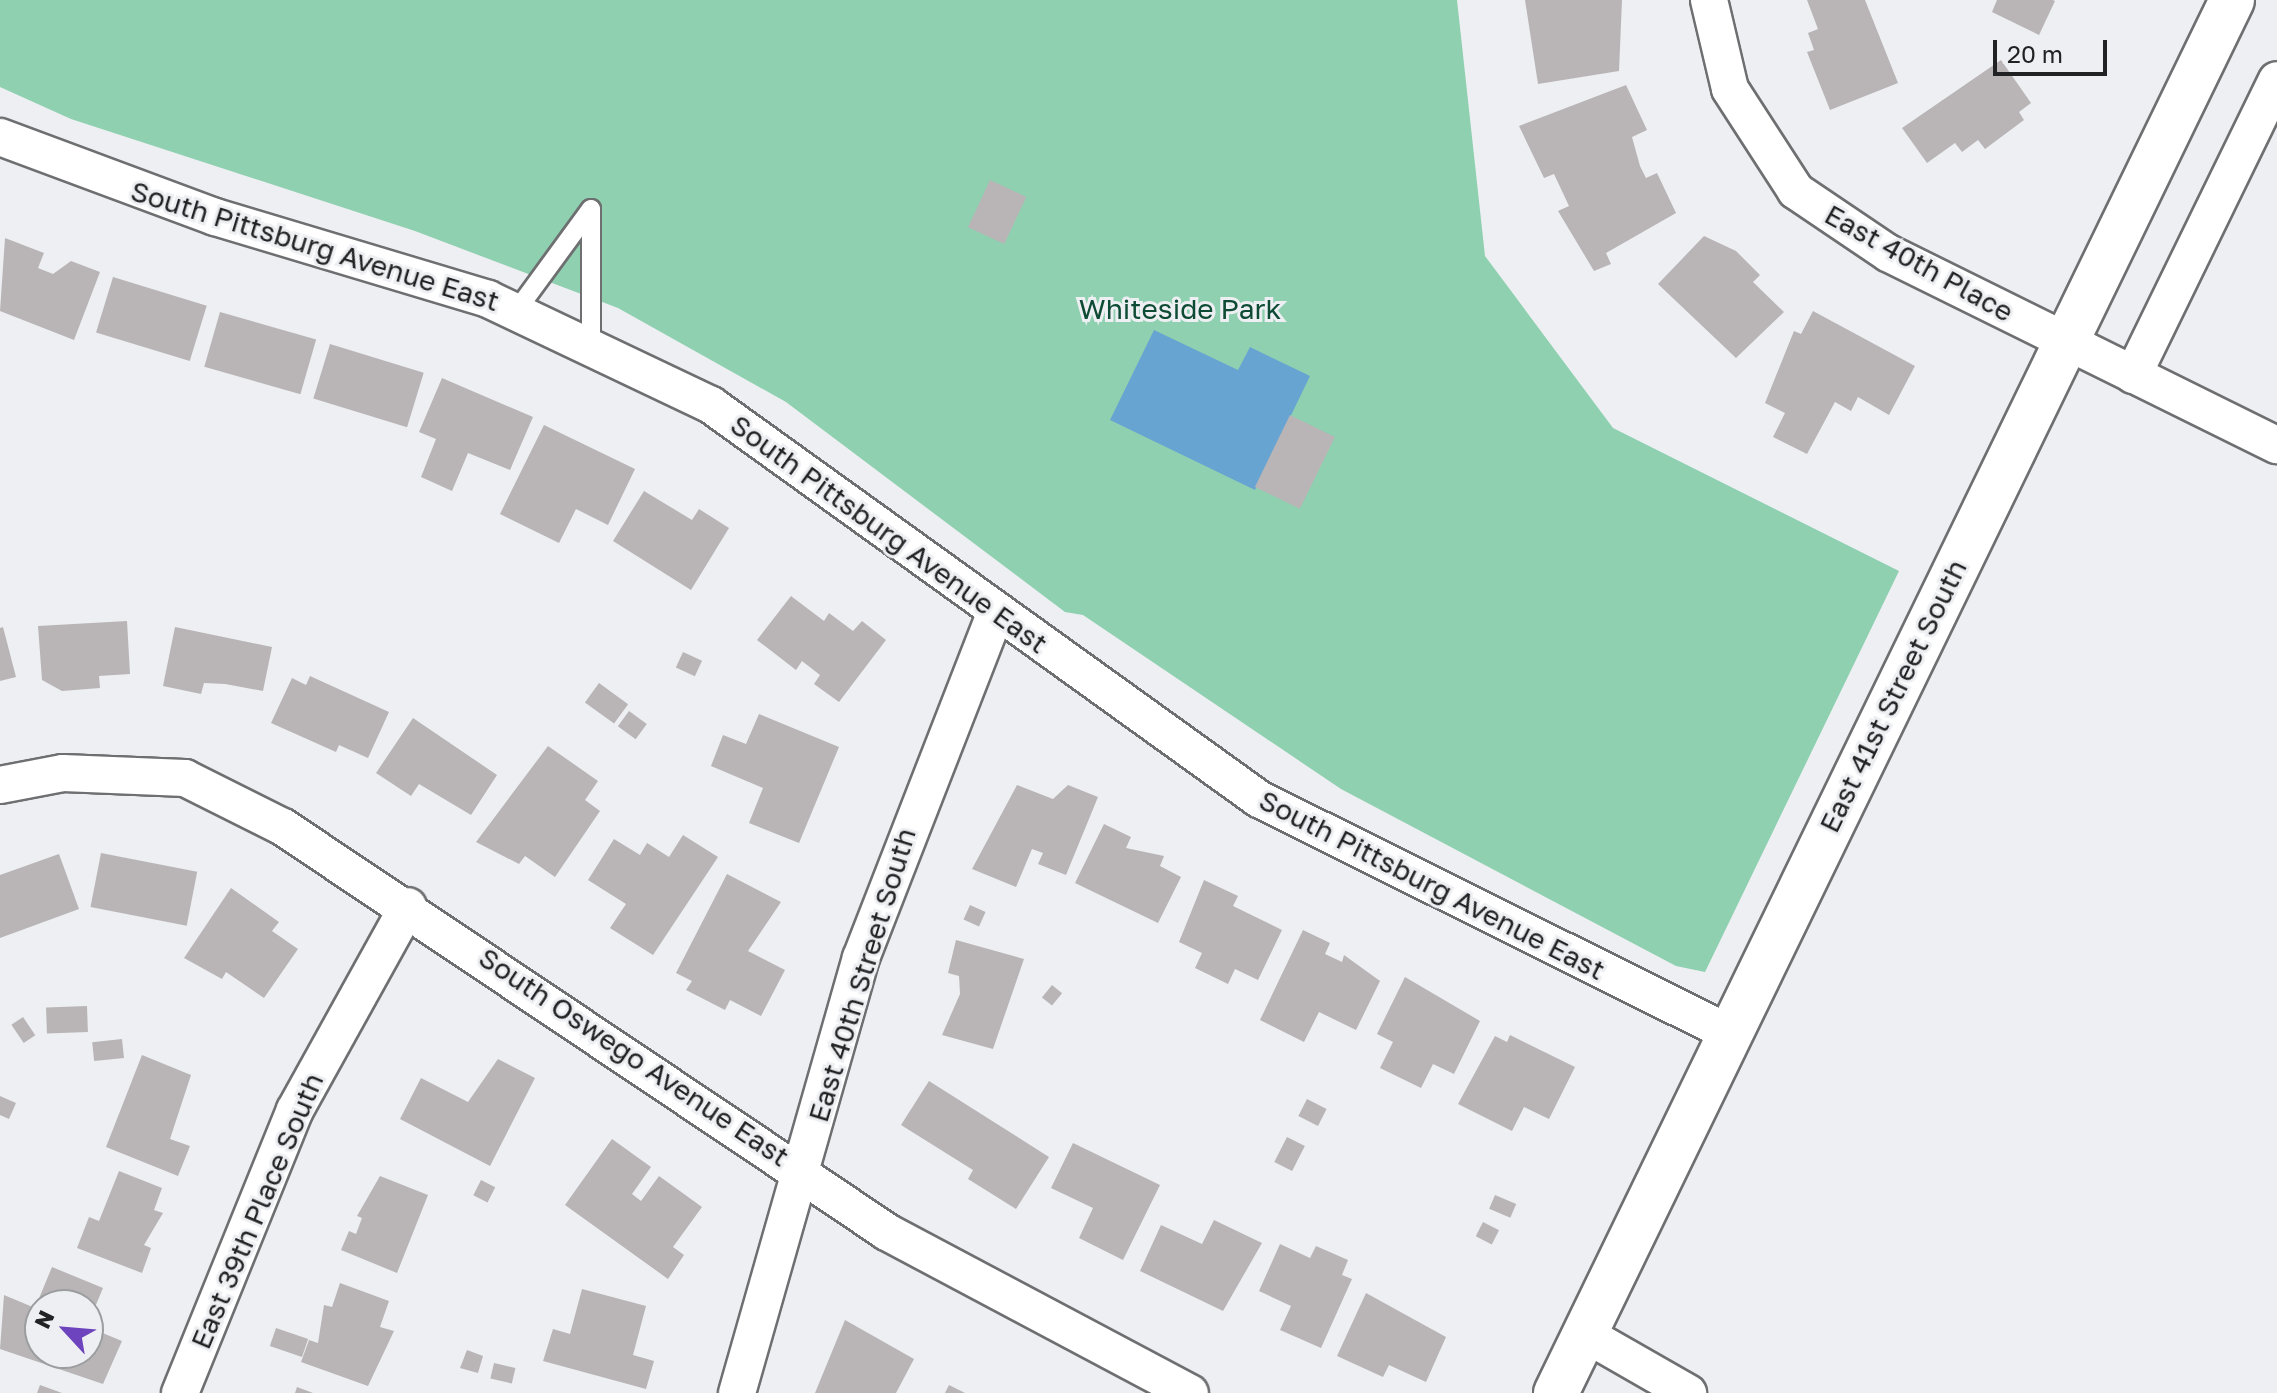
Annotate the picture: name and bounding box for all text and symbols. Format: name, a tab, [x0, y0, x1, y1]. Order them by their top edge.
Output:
scale bar	[1997, 24, 2111, 74]
text: 20 m	[2007, 39, 2063, 68]
street label: South Pittsburg Avenue East	[127, 174, 503, 318]
street label: East 40th Place	[1819, 197, 2019, 329]
park label: Whiteside Park	[1079, 292, 1281, 326]
street label: South Pittsburg Avenue East	[724, 408, 1054, 660]
street label: East 41st Street South	[1812, 554, 1974, 838]
street label: South Pittsburg Avenue East	[1254, 783, 1610, 987]
street label: East 40th Street South	[801, 824, 923, 1126]
street label: South Oswego Avenue East	[473, 941, 795, 1173]
street label: East 39th Place South	[184, 1068, 330, 1354]
north arrow	[24, 1289, 104, 1369]
text: N	[28, 1306, 60, 1333]

